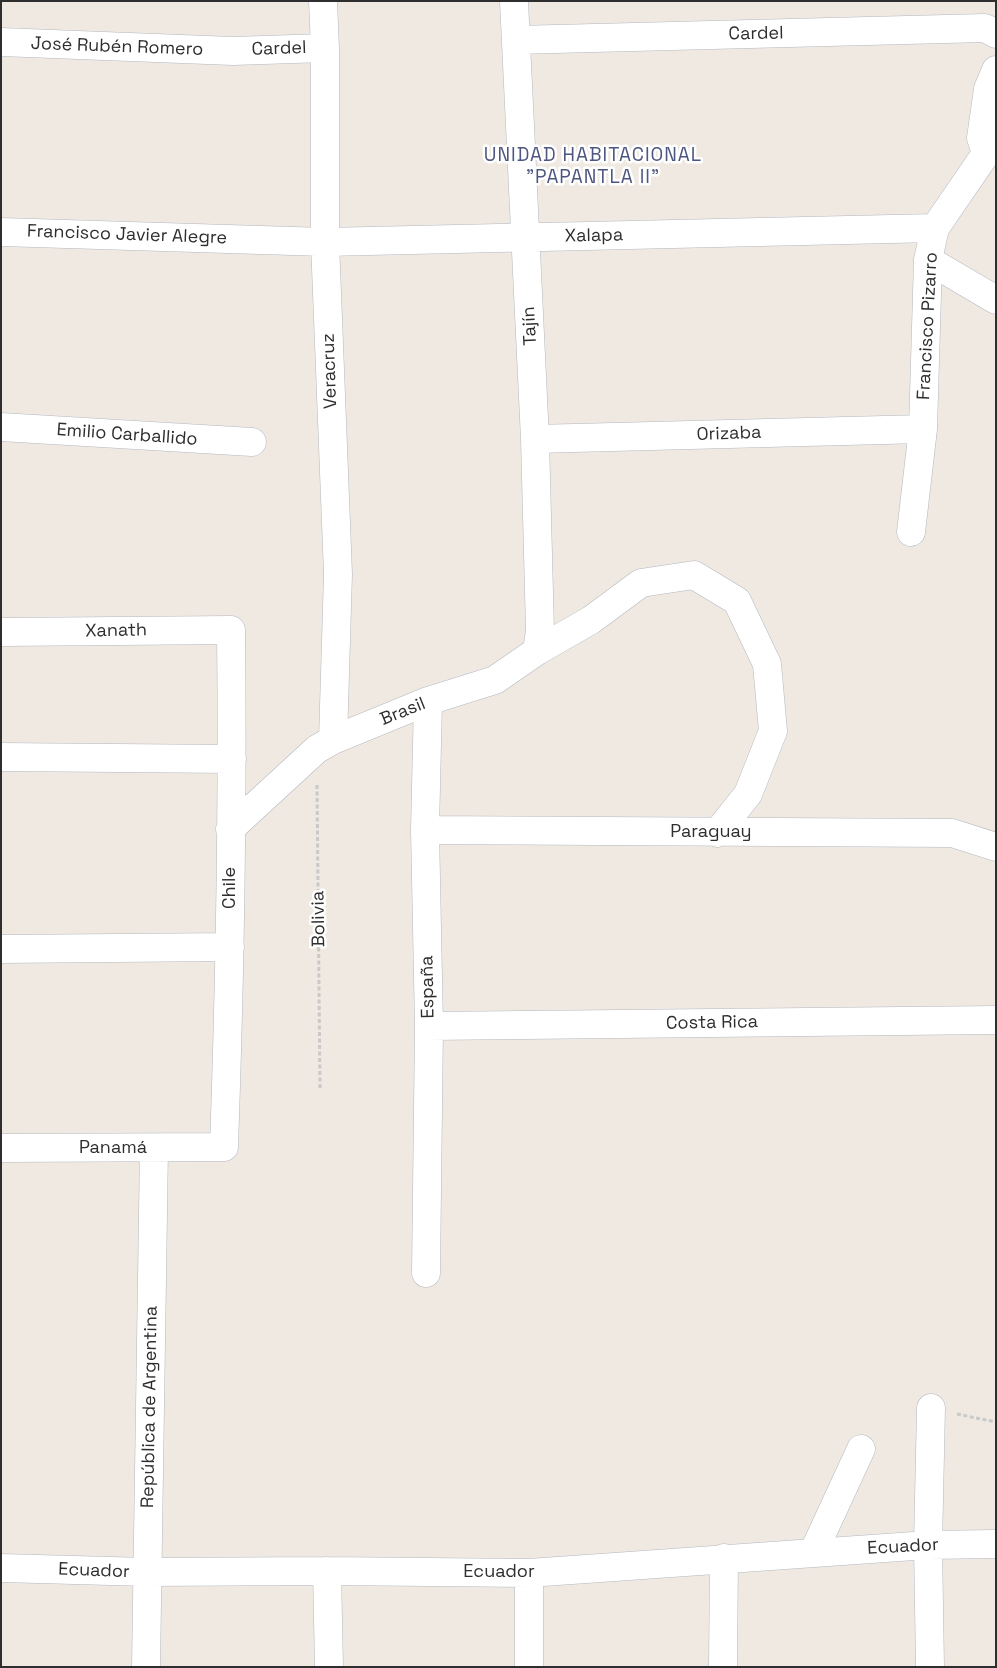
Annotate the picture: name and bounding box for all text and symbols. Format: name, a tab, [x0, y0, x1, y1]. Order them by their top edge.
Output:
street label: Cardel	[728, 23, 784, 45]
street label: José Rubén Romero	[30, 33, 204, 61]
street label: Cardel	[251, 37, 307, 61]
district label: UNIDAD HABITACIONAL "PAPANTLA II"	[481, 145, 705, 189]
street label: Francisco Javier Alegre	[27, 221, 227, 249]
street label: Xalapa	[565, 225, 623, 247]
street label: Francisco Pizarro	[913, 252, 943, 400]
street label: Tajín	[518, 306, 542, 346]
street label: Veracruz	[318, 333, 342, 409]
street label: Emilio Carballido	[56, 419, 198, 451]
street label: Orizaba	[696, 422, 762, 446]
street label: Xanath	[85, 620, 147, 642]
street label: Brasil	[377, 693, 429, 731]
street label: Paraguay	[670, 821, 752, 843]
street label: Chile	[219, 867, 241, 909]
street label: Bolivia	[308, 891, 330, 947]
street label: España	[417, 955, 439, 1019]
street label: Costa Rica	[666, 1011, 758, 1035]
street label: Panamá	[79, 1137, 147, 1159]
street label: República de Argentina	[137, 1306, 163, 1508]
street label: Ecuador	[867, 1534, 939, 1560]
street label: Ecuador	[58, 1559, 130, 1583]
street label: Ecuador	[463, 1561, 535, 1583]

